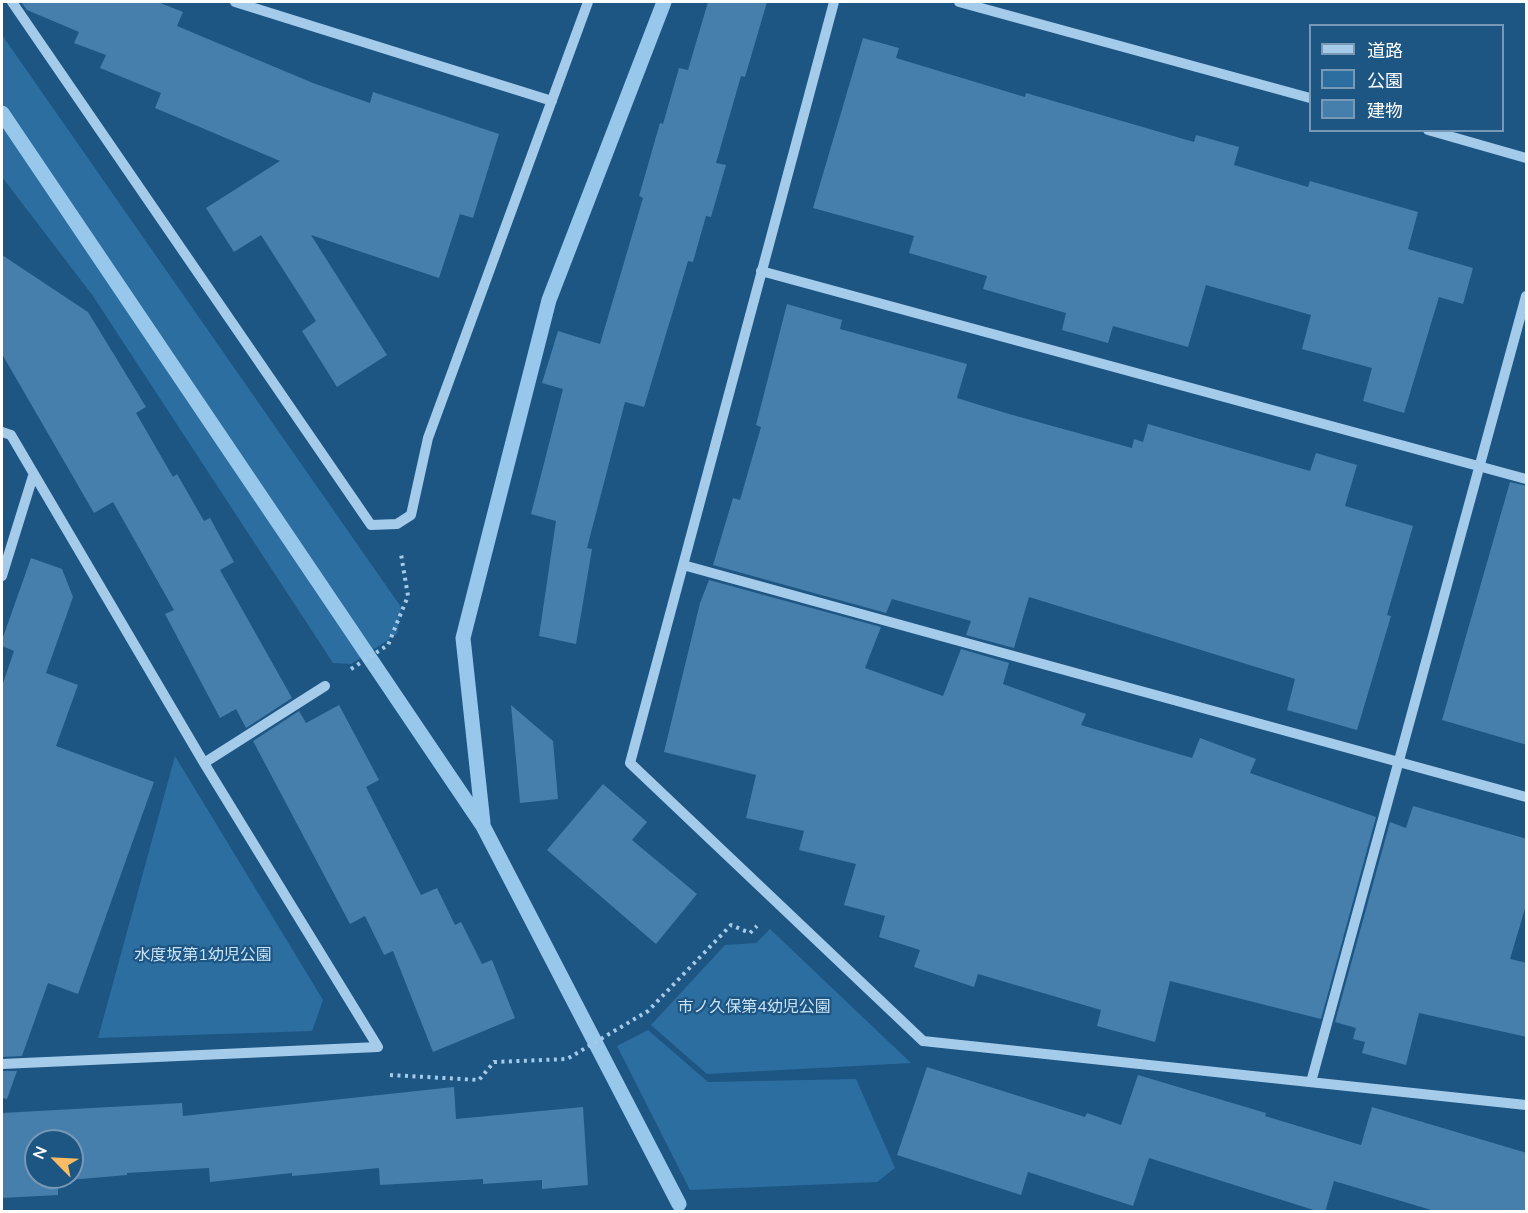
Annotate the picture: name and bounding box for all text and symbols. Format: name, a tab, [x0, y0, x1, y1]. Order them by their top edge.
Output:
legend	[1309, 24, 1504, 132]
text: 道路	[1367, 39, 1403, 62]
text: 公園	[1367, 69, 1403, 92]
text: 建物	[1367, 99, 1403, 122]
park label: 水度坂第1幼児公園	[134, 945, 272, 965]
park label: 市ノ久保第4幼児公園	[677, 997, 831, 1017]
north arrow	[24, 1129, 84, 1189]
text: N	[28, 1143, 51, 1162]

